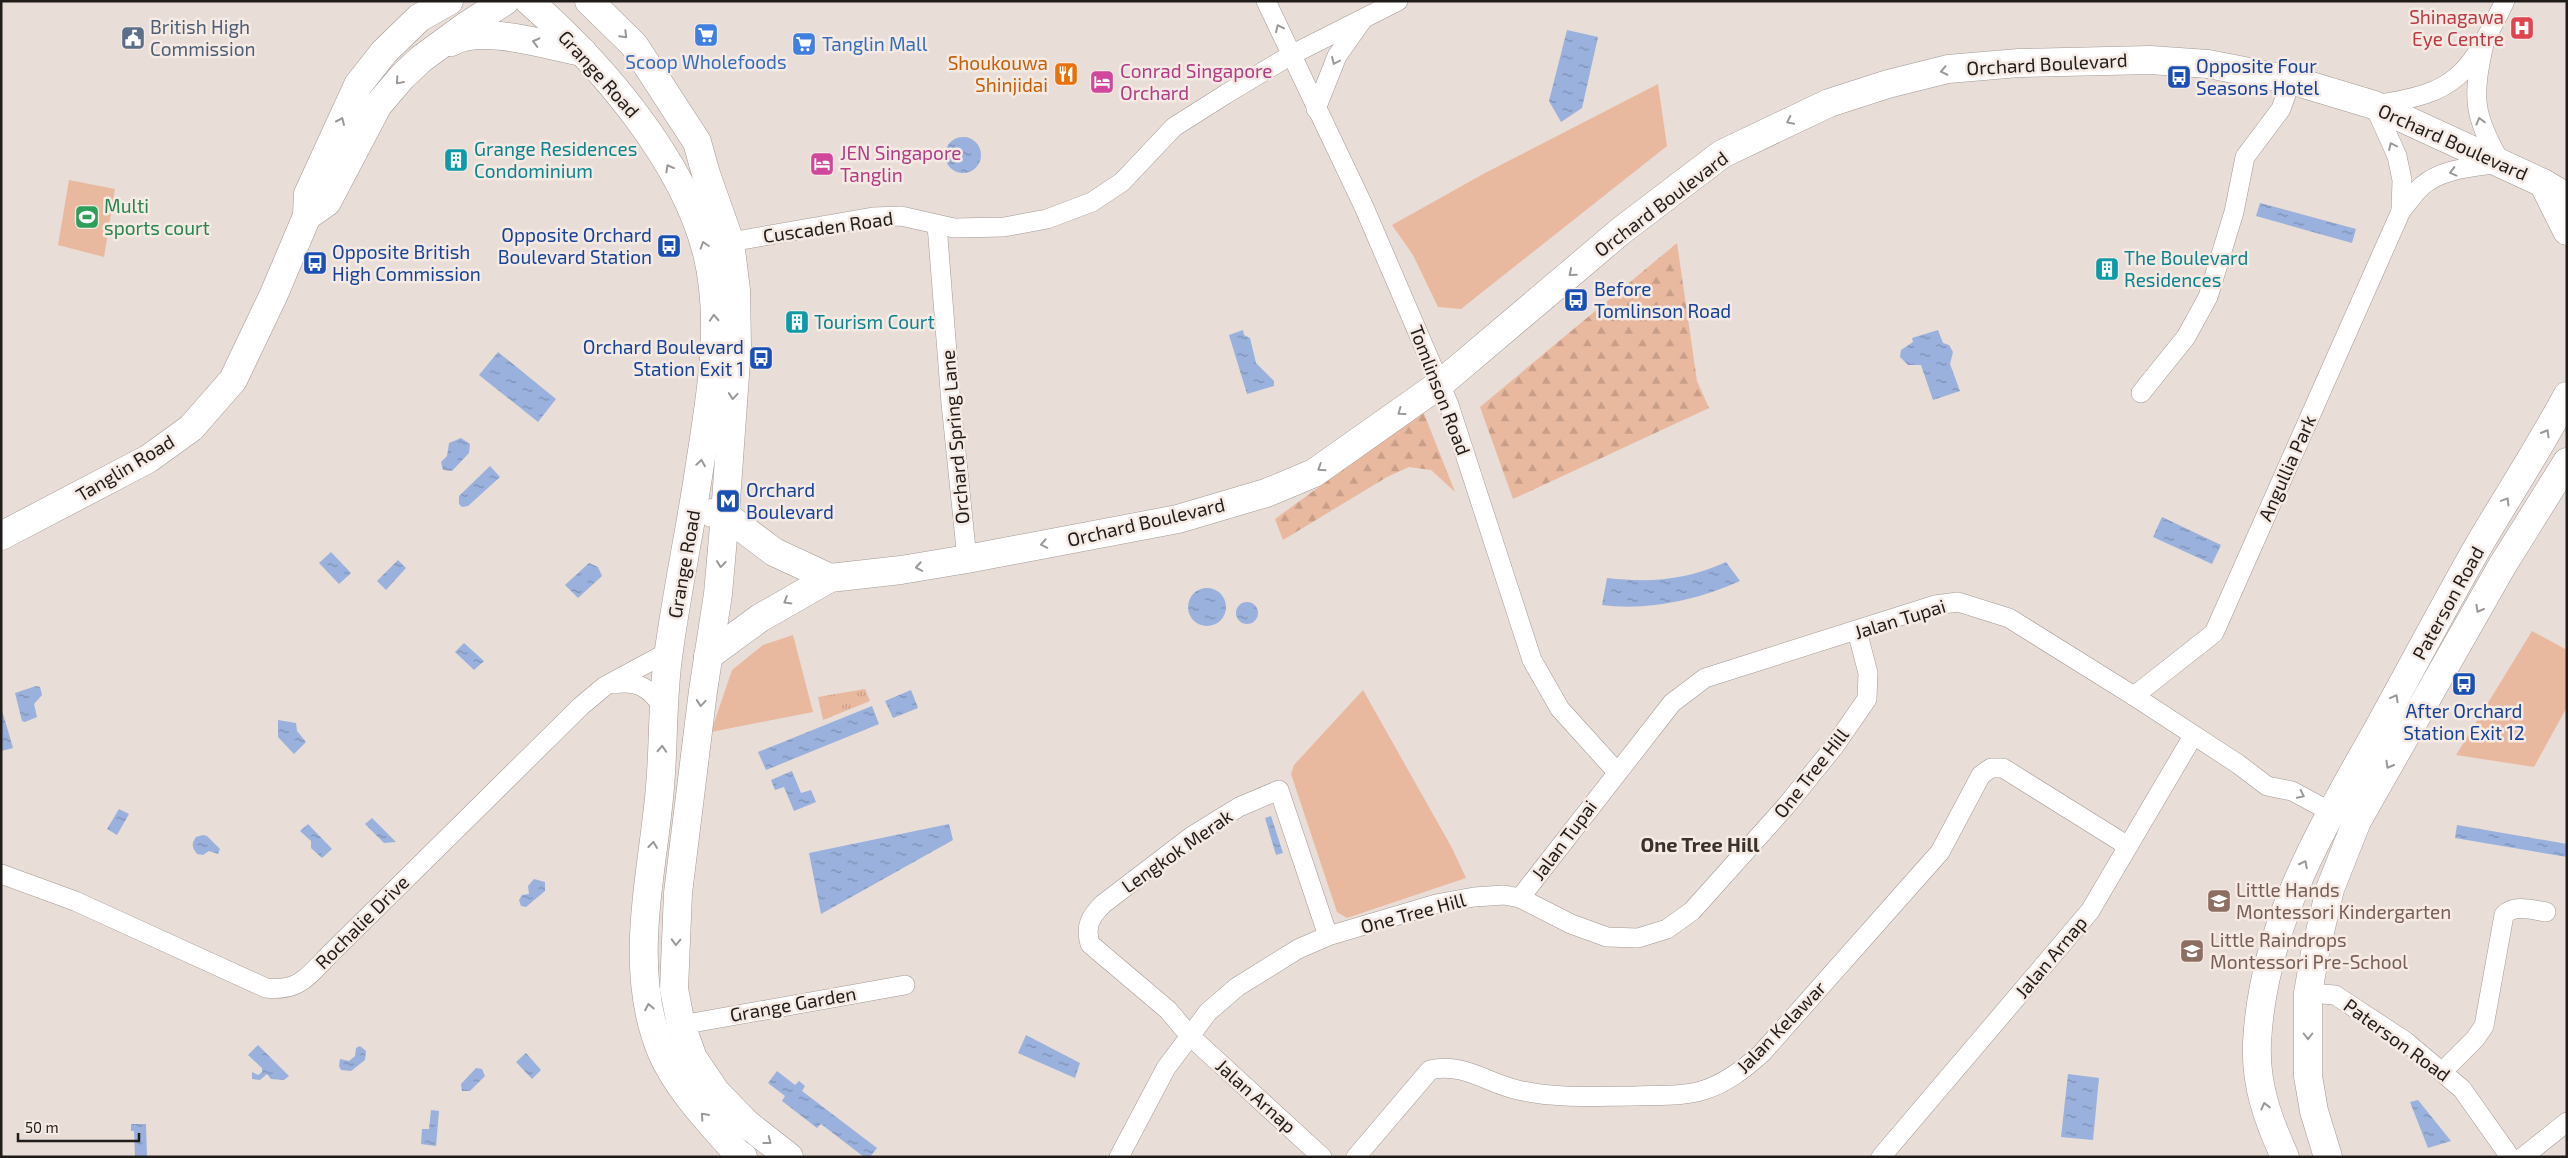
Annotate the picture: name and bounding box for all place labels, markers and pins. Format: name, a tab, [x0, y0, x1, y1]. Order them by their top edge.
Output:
place label: Shinagawa Eye Centre	[2409, 5, 2504, 50]
place label: British High Commission	[150, 15, 255, 60]
hospital icon: Shinagawa Eye Centre	[2509, 15, 2535, 41]
supermarket icon: Scoop Wholefoods	[693, 22, 719, 48]
public building icon: British High Commission	[120, 25, 146, 51]
supermarket icon: Tanglin Mall	[791, 31, 817, 57]
place label: Tanglin Mall	[822, 32, 928, 55]
place label: Scoop Wholefoods	[625, 50, 787, 73]
place label: Shoukouwa Shinjidai	[948, 51, 1048, 96]
place label: Opposite Four Seasons Hotel	[2196, 54, 2320, 99]
place label: Conrad Singapore Orchard	[1120, 59, 1273, 104]
restaurant icon: Shoukouwa Shinjidai	[1053, 61, 1079, 87]
bus stop icon: Opposite Four Seasons Hotel	[2166, 64, 2192, 90]
hotel icon: Conrad Singapore Orchard	[1089, 69, 1115, 95]
place label: Grange Residences Condominium	[474, 137, 637, 182]
place label: JEN Singapore Tanglin	[840, 141, 961, 186]
building icon: Grange Residences Condominium	[443, 147, 469, 173]
hotel icon: JEN Singapore Tanglin	[809, 151, 835, 177]
place label: Multi sports court	[104, 194, 210, 239]
sports icon: Multi sports court	[74, 204, 100, 230]
place label: Opposite Orchard Boulevard Station	[498, 223, 652, 268]
bus stop icon: Opposite Orchard Boulevard Station	[656, 233, 682, 259]
place label: Opposite British High Commission	[332, 240, 481, 285]
place label: The Boulevard Residences	[2124, 246, 2248, 291]
bus stop icon: Opposite British High Commission	[302, 250, 328, 276]
building icon: The Boulevard Residences	[2094, 256, 2120, 282]
place label: Before Tomlinson Road	[1594, 277, 1731, 322]
bus stop icon: Before Tomlinson Road	[1563, 287, 1589, 313]
building icon: Tourism Court	[784, 309, 810, 335]
place label: Tourism Court	[814, 310, 935, 333]
place label: Orchard Boulevard Station Exit 1	[583, 335, 744, 380]
bus stop icon: Orchard Boulevard Station Exit 1	[748, 345, 774, 371]
place label: Orchard Boulevard	[746, 478, 834, 523]
metro station icon: Orchard Boulevard	[715, 488, 741, 514]
bus stop icon: After Orchard Station Exit 12	[2451, 671, 2477, 697]
place label: After Orchard Station Exit 12	[2403, 699, 2525, 744]
place label: Little Hands Montessori Kindergarten	[2236, 878, 2451, 923]
school or university icon: Little Hands Montessori Kindergarten	[2206, 888, 2232, 914]
place label: Little Raindrops Montessori Pre-School	[2210, 928, 2408, 973]
school or university icon: Little Raindrops Montessori Pre-School	[2179, 938, 2205, 964]

